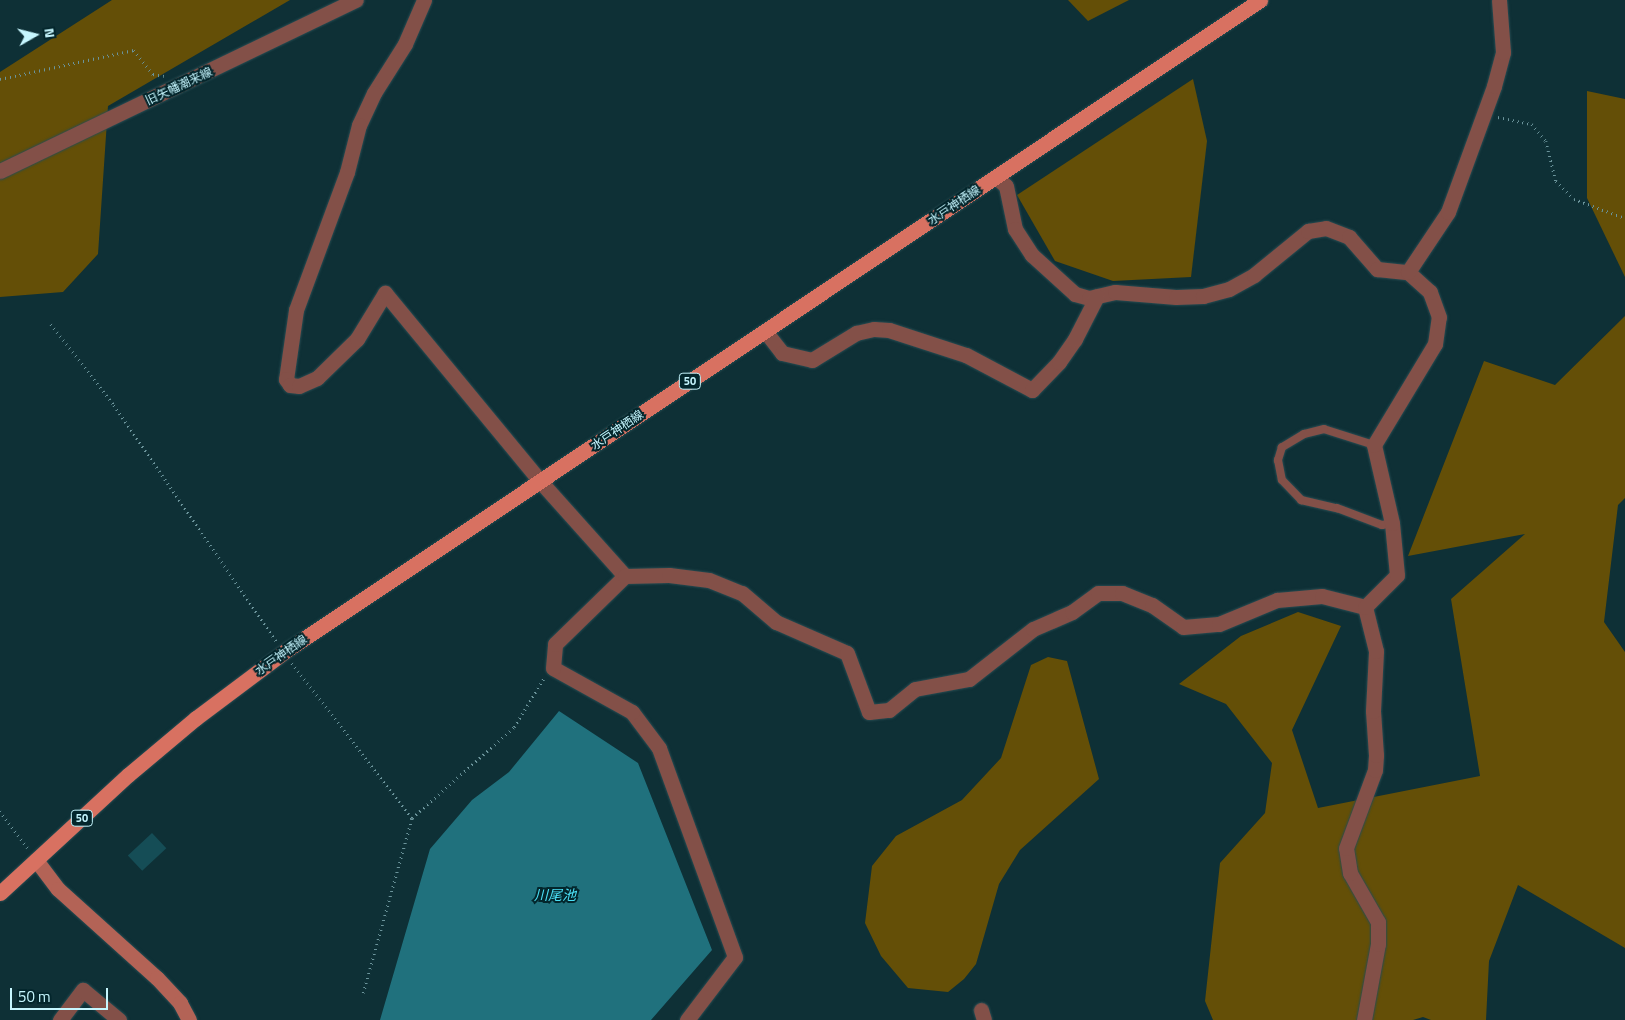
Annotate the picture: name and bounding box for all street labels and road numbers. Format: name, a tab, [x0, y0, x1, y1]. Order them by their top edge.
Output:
street label: 旧矢幡潮来線	[143, 64, 215, 108]
street label: 水戸神栖線	[925, 182, 983, 228]
road number: 50	[679, 372, 701, 390]
street label: 水戸神栖線	[588, 407, 646, 453]
street label: 水戸神栖線	[252, 632, 310, 678]
road number: 50	[71, 810, 93, 826]

